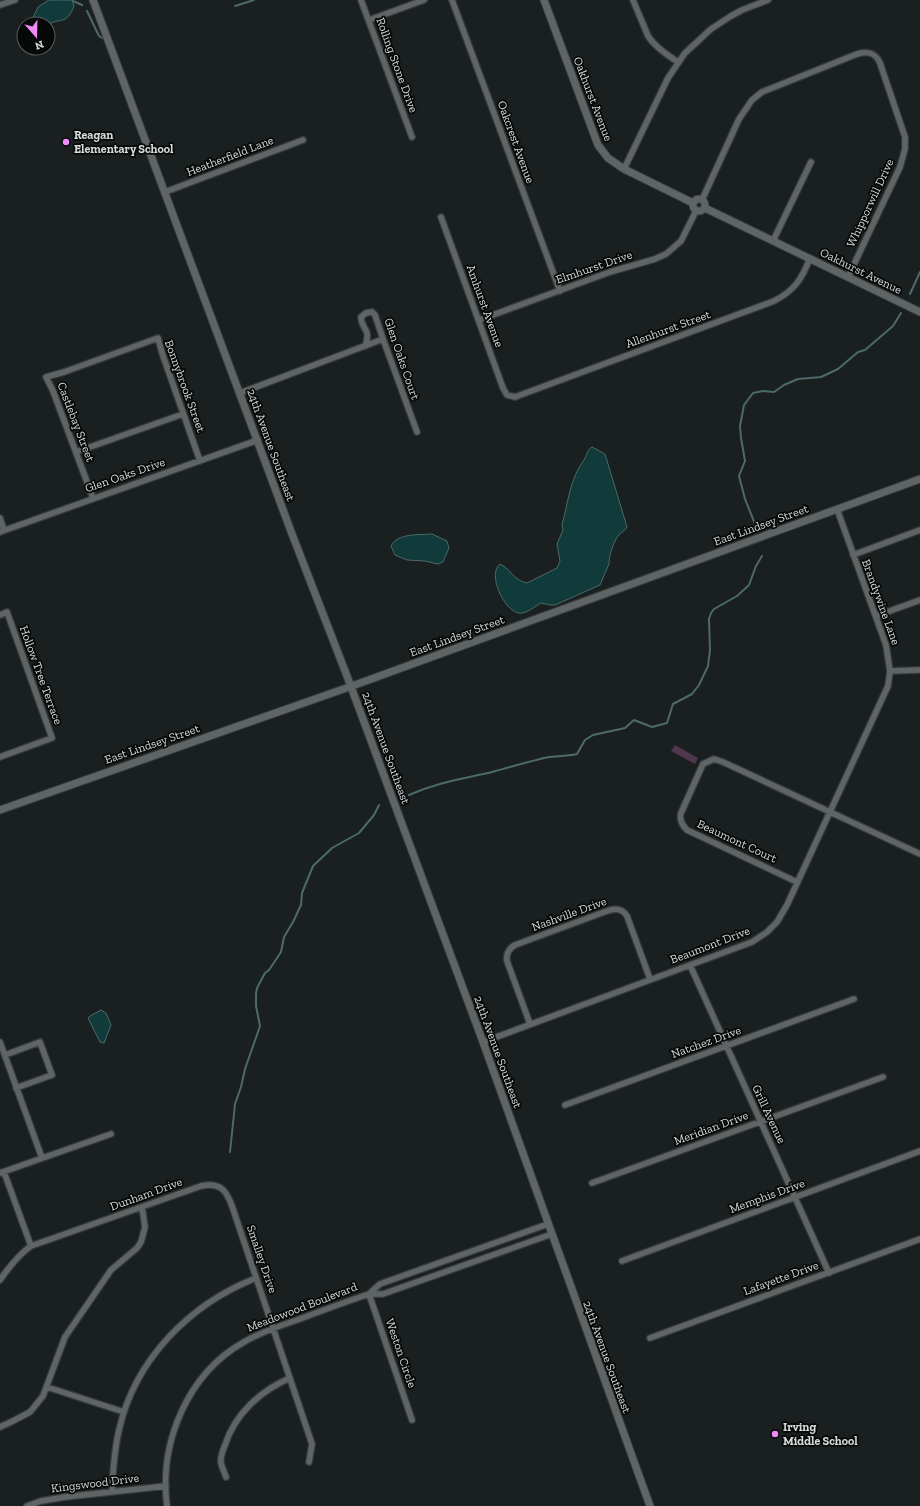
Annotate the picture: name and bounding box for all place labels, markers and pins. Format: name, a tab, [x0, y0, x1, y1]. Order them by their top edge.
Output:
place label: Reagan Elementary School	[74, 128, 174, 156]
marker: Reagan Elementary School	[61, 137, 71, 147]
place label: Irving Middle School	[783, 1420, 858, 1448]
marker: Irving Middle School	[770, 1429, 780, 1439]

